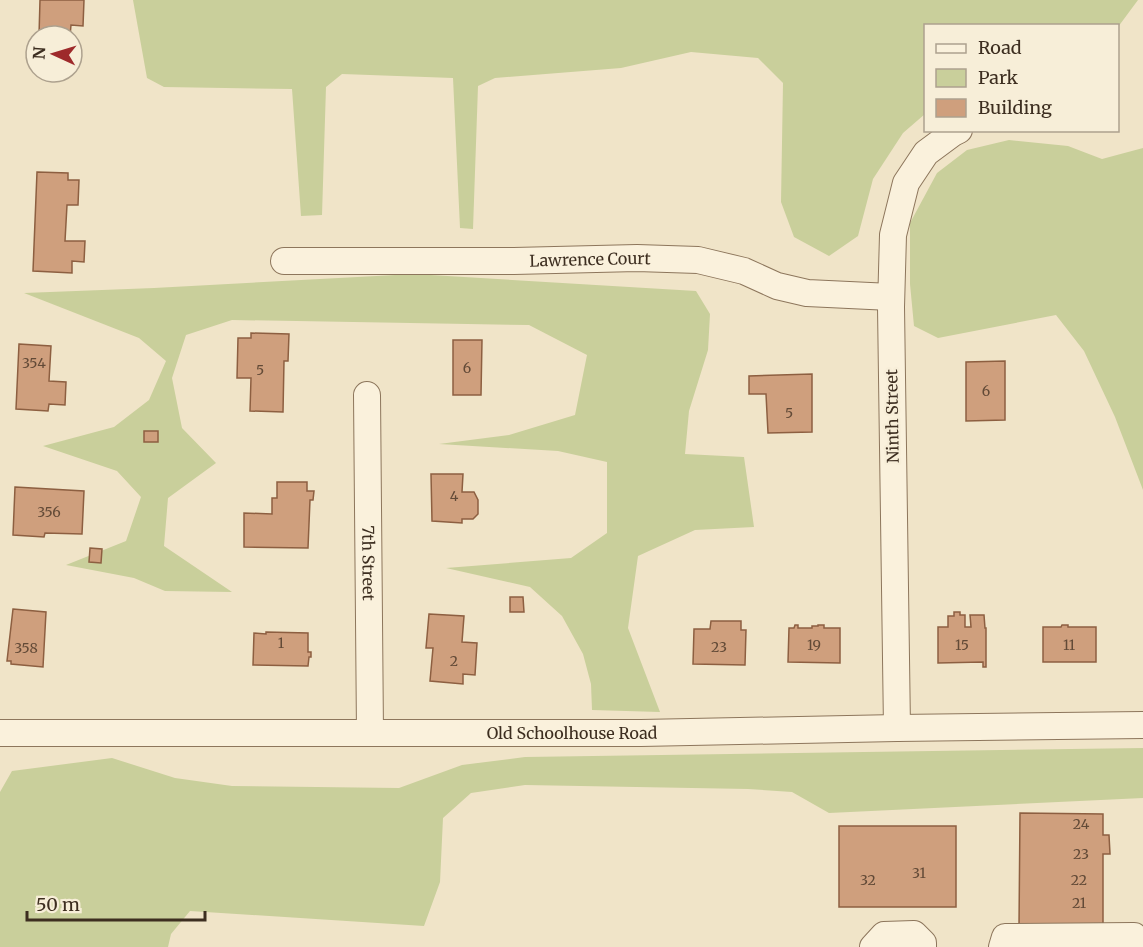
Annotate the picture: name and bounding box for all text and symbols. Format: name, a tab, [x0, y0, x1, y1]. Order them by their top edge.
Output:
north arrow	[24, 24, 84, 84]
legend	[924, 24, 1119, 132]
text: Road	[978, 36, 1022, 59]
text: N	[29, 46, 49, 60]
text: Park	[978, 66, 1019, 89]
text: Building	[978, 96, 1052, 119]
street label: Lawrence Court	[529, 248, 652, 271]
house number: 354	[22, 354, 46, 372]
house number: 6	[463, 359, 471, 377]
house number: 5	[256, 361, 264, 379]
street label: Ninth Street	[881, 368, 903, 463]
house number: 6	[982, 382, 990, 400]
house number: 5	[785, 404, 793, 422]
house number: 4	[450, 487, 459, 505]
house number: 356	[37, 503, 61, 521]
street label: 7th Street	[358, 525, 379, 601]
house number: 1	[278, 634, 284, 652]
house number: 19	[807, 636, 821, 654]
house number: 15	[955, 636, 969, 654]
house number: 11	[1063, 636, 1075, 654]
house number: 23	[711, 638, 727, 656]
house number: 358	[14, 639, 38, 657]
house number: 2	[450, 652, 458, 670]
street label: Old Schoolhouse Road	[487, 723, 658, 743]
house number: 24	[1073, 815, 1090, 833]
house number: 23	[1073, 845, 1089, 863]
house number: 31	[912, 864, 926, 882]
house number: 32	[860, 871, 876, 889]
house number: 22	[1071, 871, 1087, 889]
scale bar	[27, 884, 206, 922]
text: 50 m	[36, 893, 80, 916]
house number: 21	[1072, 894, 1086, 912]

